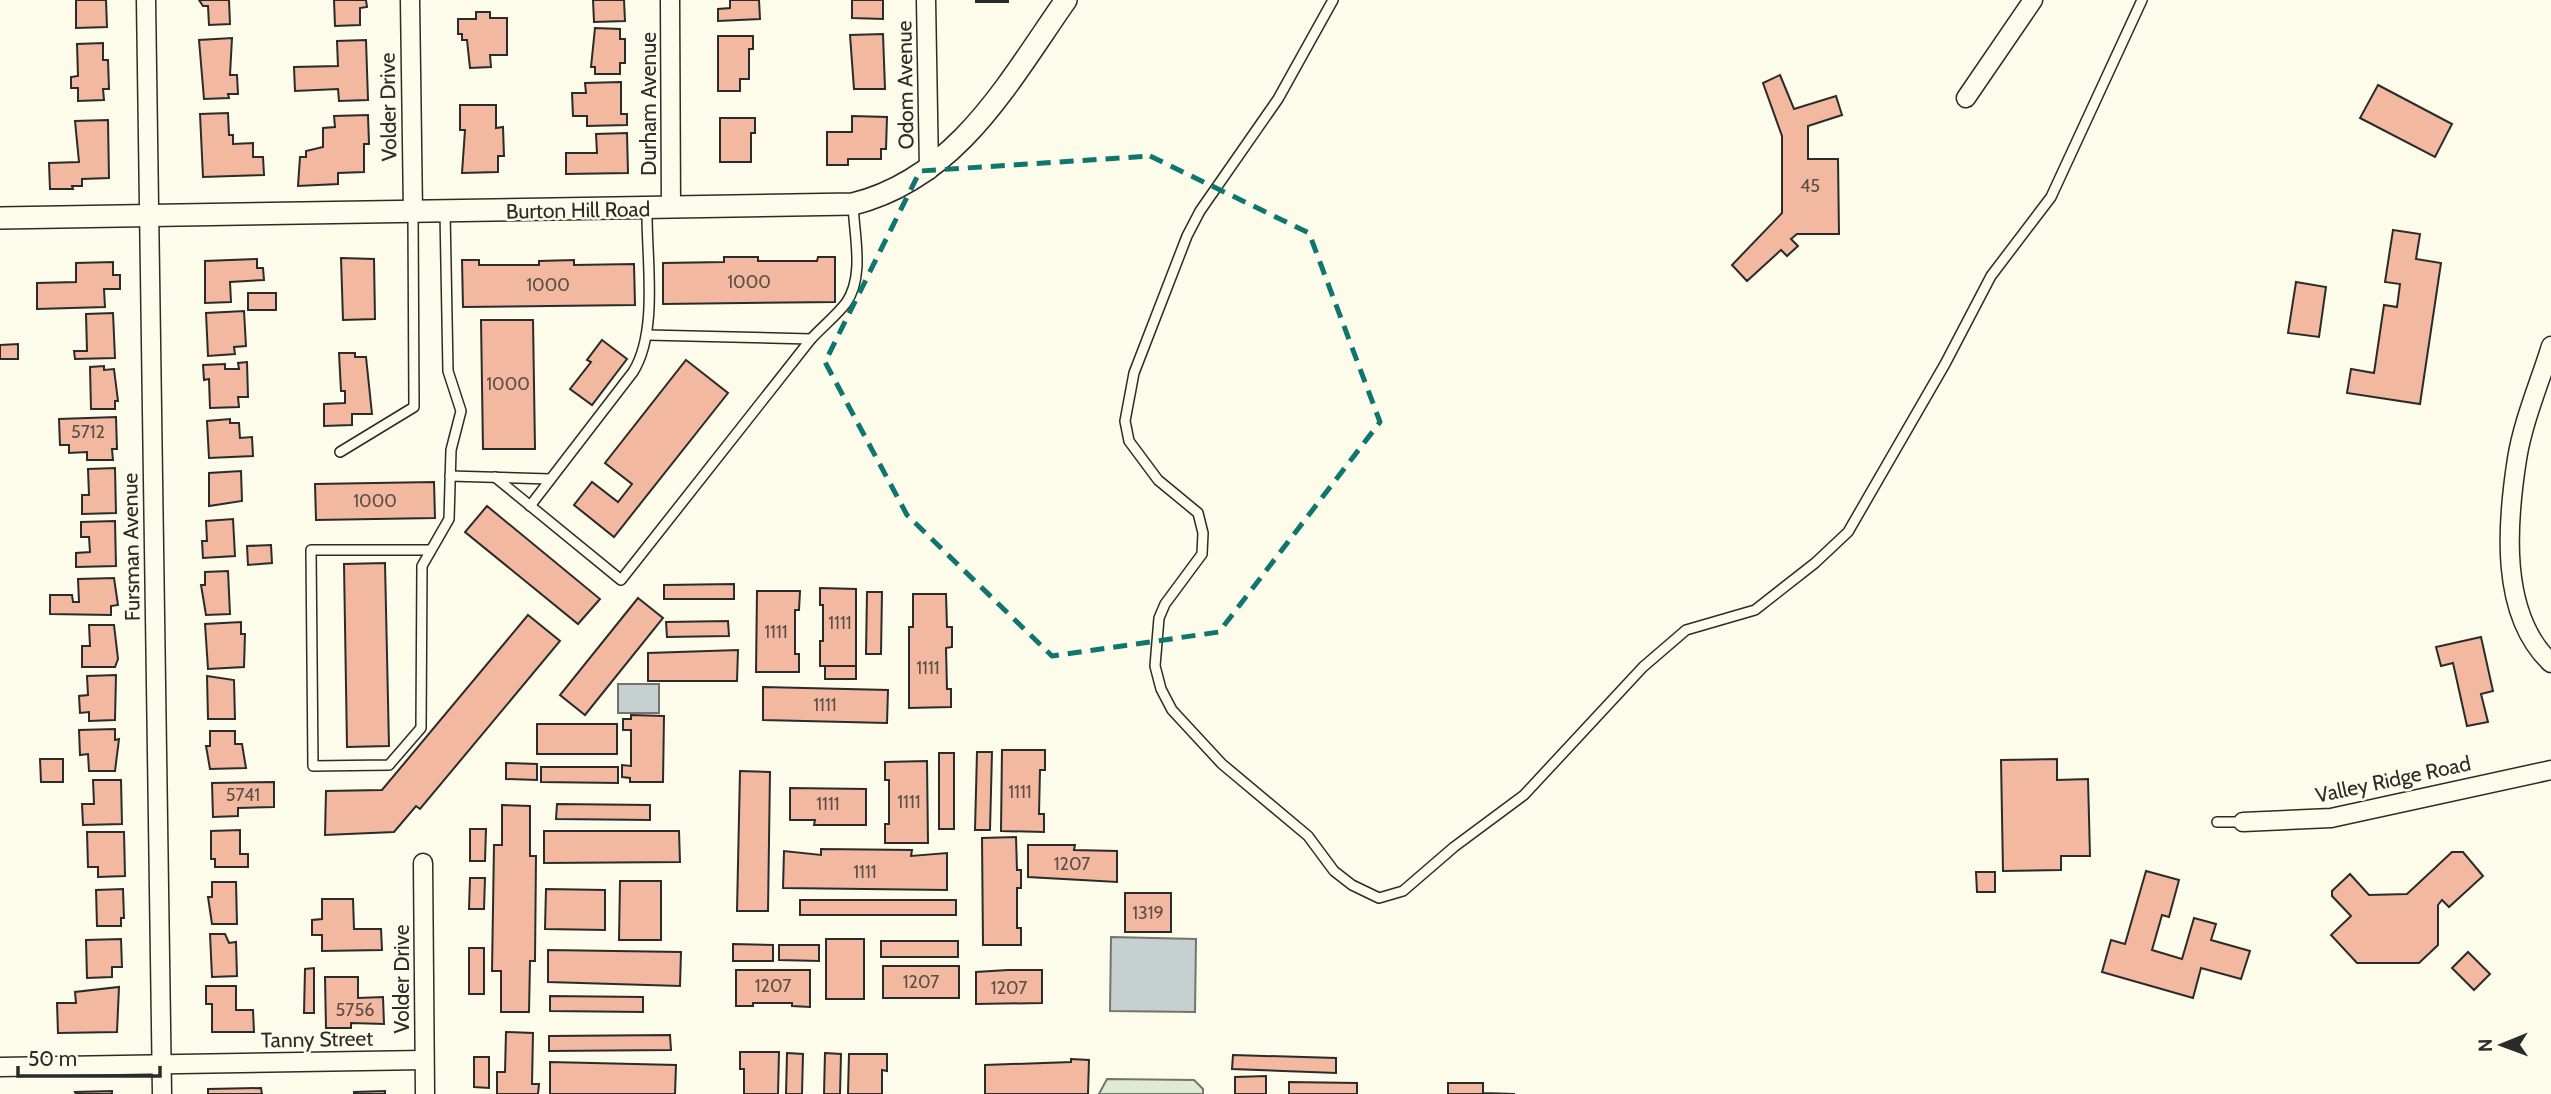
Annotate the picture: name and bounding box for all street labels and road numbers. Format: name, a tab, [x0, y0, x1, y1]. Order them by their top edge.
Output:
street label: Odom Avenue	[891, 20, 919, 150]
street label: Durham Avenue	[636, 32, 661, 176]
street label: Volder Drive	[375, 52, 401, 162]
street label: Burton Hill Road	[506, 196, 650, 224]
street label: Fursman Avenue	[117, 473, 145, 621]
street label: Valley Ridge Road	[2313, 750, 2473, 808]
street label: Volder Drive	[389, 924, 414, 1033]
street label: Tanny Street	[261, 1026, 373, 1052]

